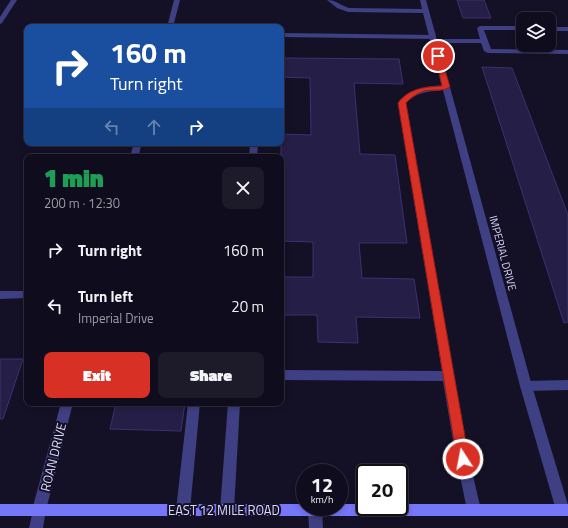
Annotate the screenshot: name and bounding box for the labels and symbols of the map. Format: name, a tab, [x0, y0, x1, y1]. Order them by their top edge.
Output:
pin	[421, 39, 455, 73]
street label: IMPERIAL DRIVE	[485, 214, 521, 292]
street label: ROAN DRIVE	[35, 421, 71, 493]
position arrow	[442, 438, 484, 480]
speed limit sign: 20	[356, 464, 408, 516]
street label: EAST 12 MILE ROAD	[168, 500, 280, 520]

